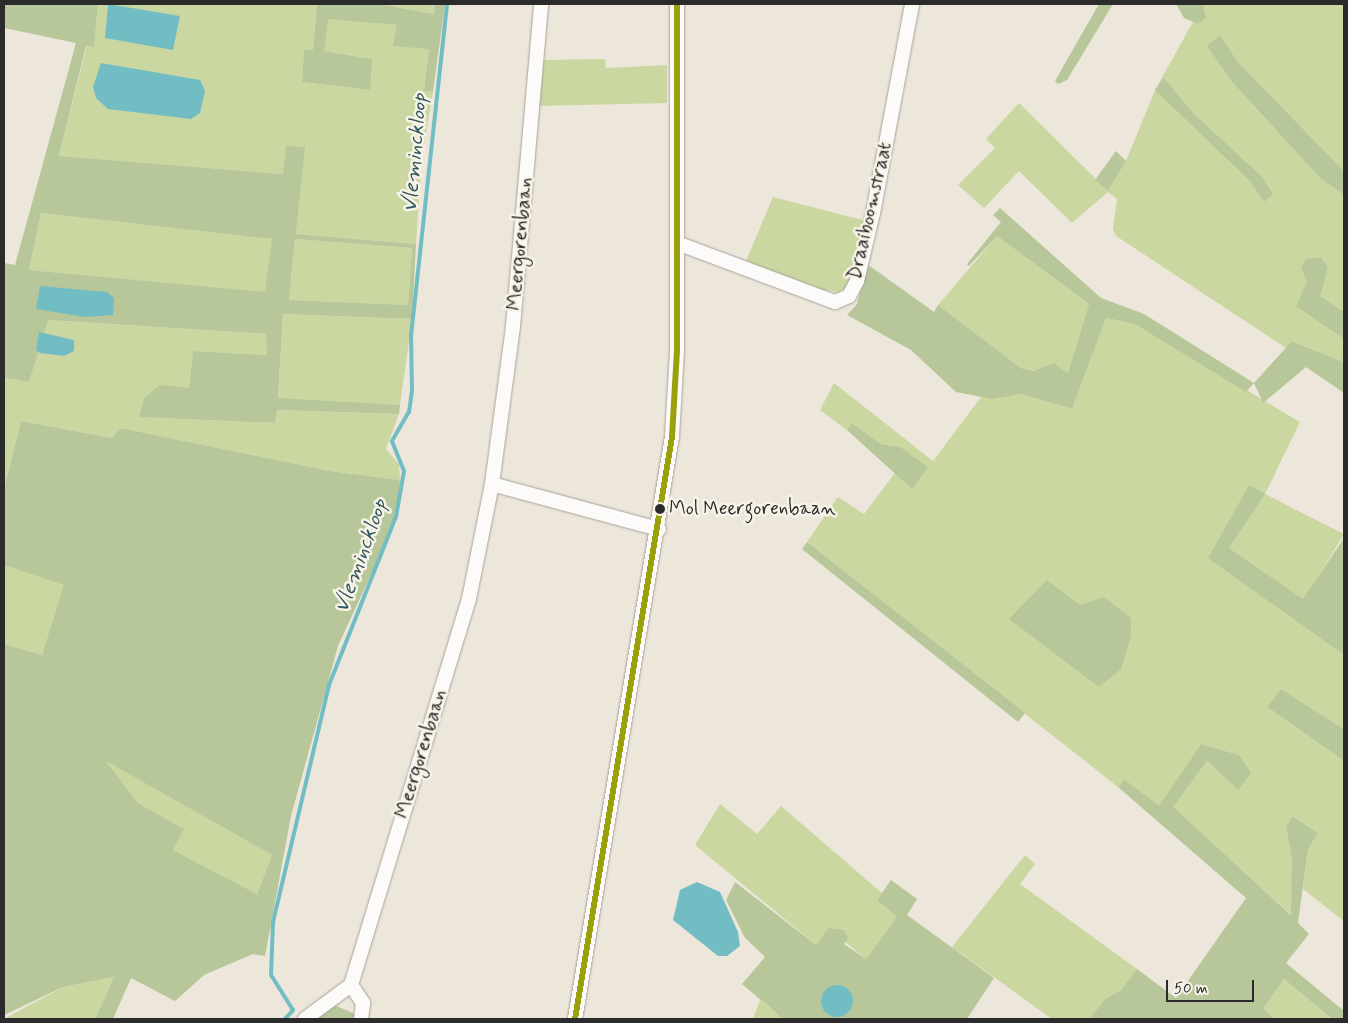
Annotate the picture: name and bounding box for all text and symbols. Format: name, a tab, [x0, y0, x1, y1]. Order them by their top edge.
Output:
water label: Vleminckloop	[397, 93, 433, 213]
street label: Draaiboomstraat	[842, 140, 898, 282]
street label: Meergorenbaan	[502, 176, 538, 312]
water label: Vleminckloop	[329, 496, 393, 616]
place label: Mol Meergorenbaan	[669, 498, 831, 520]
marker: Mol Meergorenbaan	[655, 504, 665, 514]
street label: Meergorenbaan	[390, 687, 452, 821]
scale bar	[1168, 970, 1256, 1002]
text: 50 m	[1174, 979, 1208, 999]

